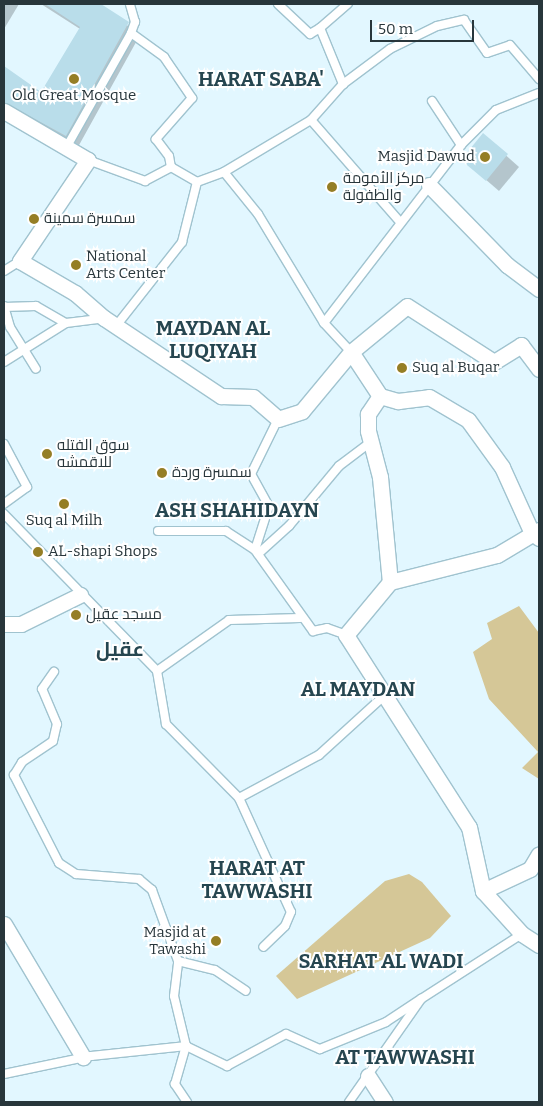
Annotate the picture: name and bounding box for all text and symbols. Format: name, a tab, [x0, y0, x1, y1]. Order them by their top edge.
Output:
scale bar	[373, 10, 477, 42]
text: 50 m	[378, 20, 413, 38]
district label: HARAT SABA'	[191, 67, 331, 91]
marker: Old Great Mosque	[68, 73, 80, 85]
place label: Old Great Mosque	[12, 87, 136, 105]
place label: Masjid Dawud	[378, 148, 475, 166]
marker: Masjid Dawud	[479, 151, 491, 163]
place label: مركز الأمومة والطفولة	[343, 169, 424, 204]
marker: مركز الأمومة والطفولة	[325, 180, 339, 194]
place label: سمسرة سمينة	[44, 210, 135, 228]
marker: سمسرة سمينة	[28, 213, 40, 225]
place label: National Arts Center	[86, 247, 165, 282]
marker: National Arts Center	[70, 259, 82, 271]
district label: MAYDAN AL LUQIYAH	[150, 317, 276, 364]
place label: Suq al Buqar	[412, 359, 499, 377]
marker: Suq al Buqar	[396, 362, 408, 374]
place label: سوق الفتله للاقمشه	[57, 436, 129, 471]
marker: سوق الفتله للاقمشه	[41, 448, 53, 460]
place label: سمسرة وردة	[172, 464, 252, 482]
marker: سمسرة وردة	[156, 467, 168, 479]
marker: Suq al Milh	[58, 498, 70, 510]
district label: ASH SHAHIDAYN	[147, 498, 327, 522]
place label: Suq al Milh	[26, 512, 102, 530]
place label: AL-shapi Shops	[48, 543, 158, 561]
marker: AL-shapi Shops	[32, 546, 44, 558]
place label: مسجد عقيل	[86, 606, 162, 624]
marker: مسجد عقيل	[70, 609, 82, 621]
district label: عقيل	[96, 637, 144, 661]
district label: AL MAYDAN	[295, 677, 421, 701]
district label: HARAT AT TAWWASHI	[196, 857, 318, 904]
place label: Masjid at Tawashi	[143, 923, 206, 958]
marker: Masjid at Tawashi	[210, 935, 222, 947]
district label: SARHAT AL WADI	[290, 949, 472, 973]
district label: AT TAWWASHI	[328, 1045, 482, 1069]

